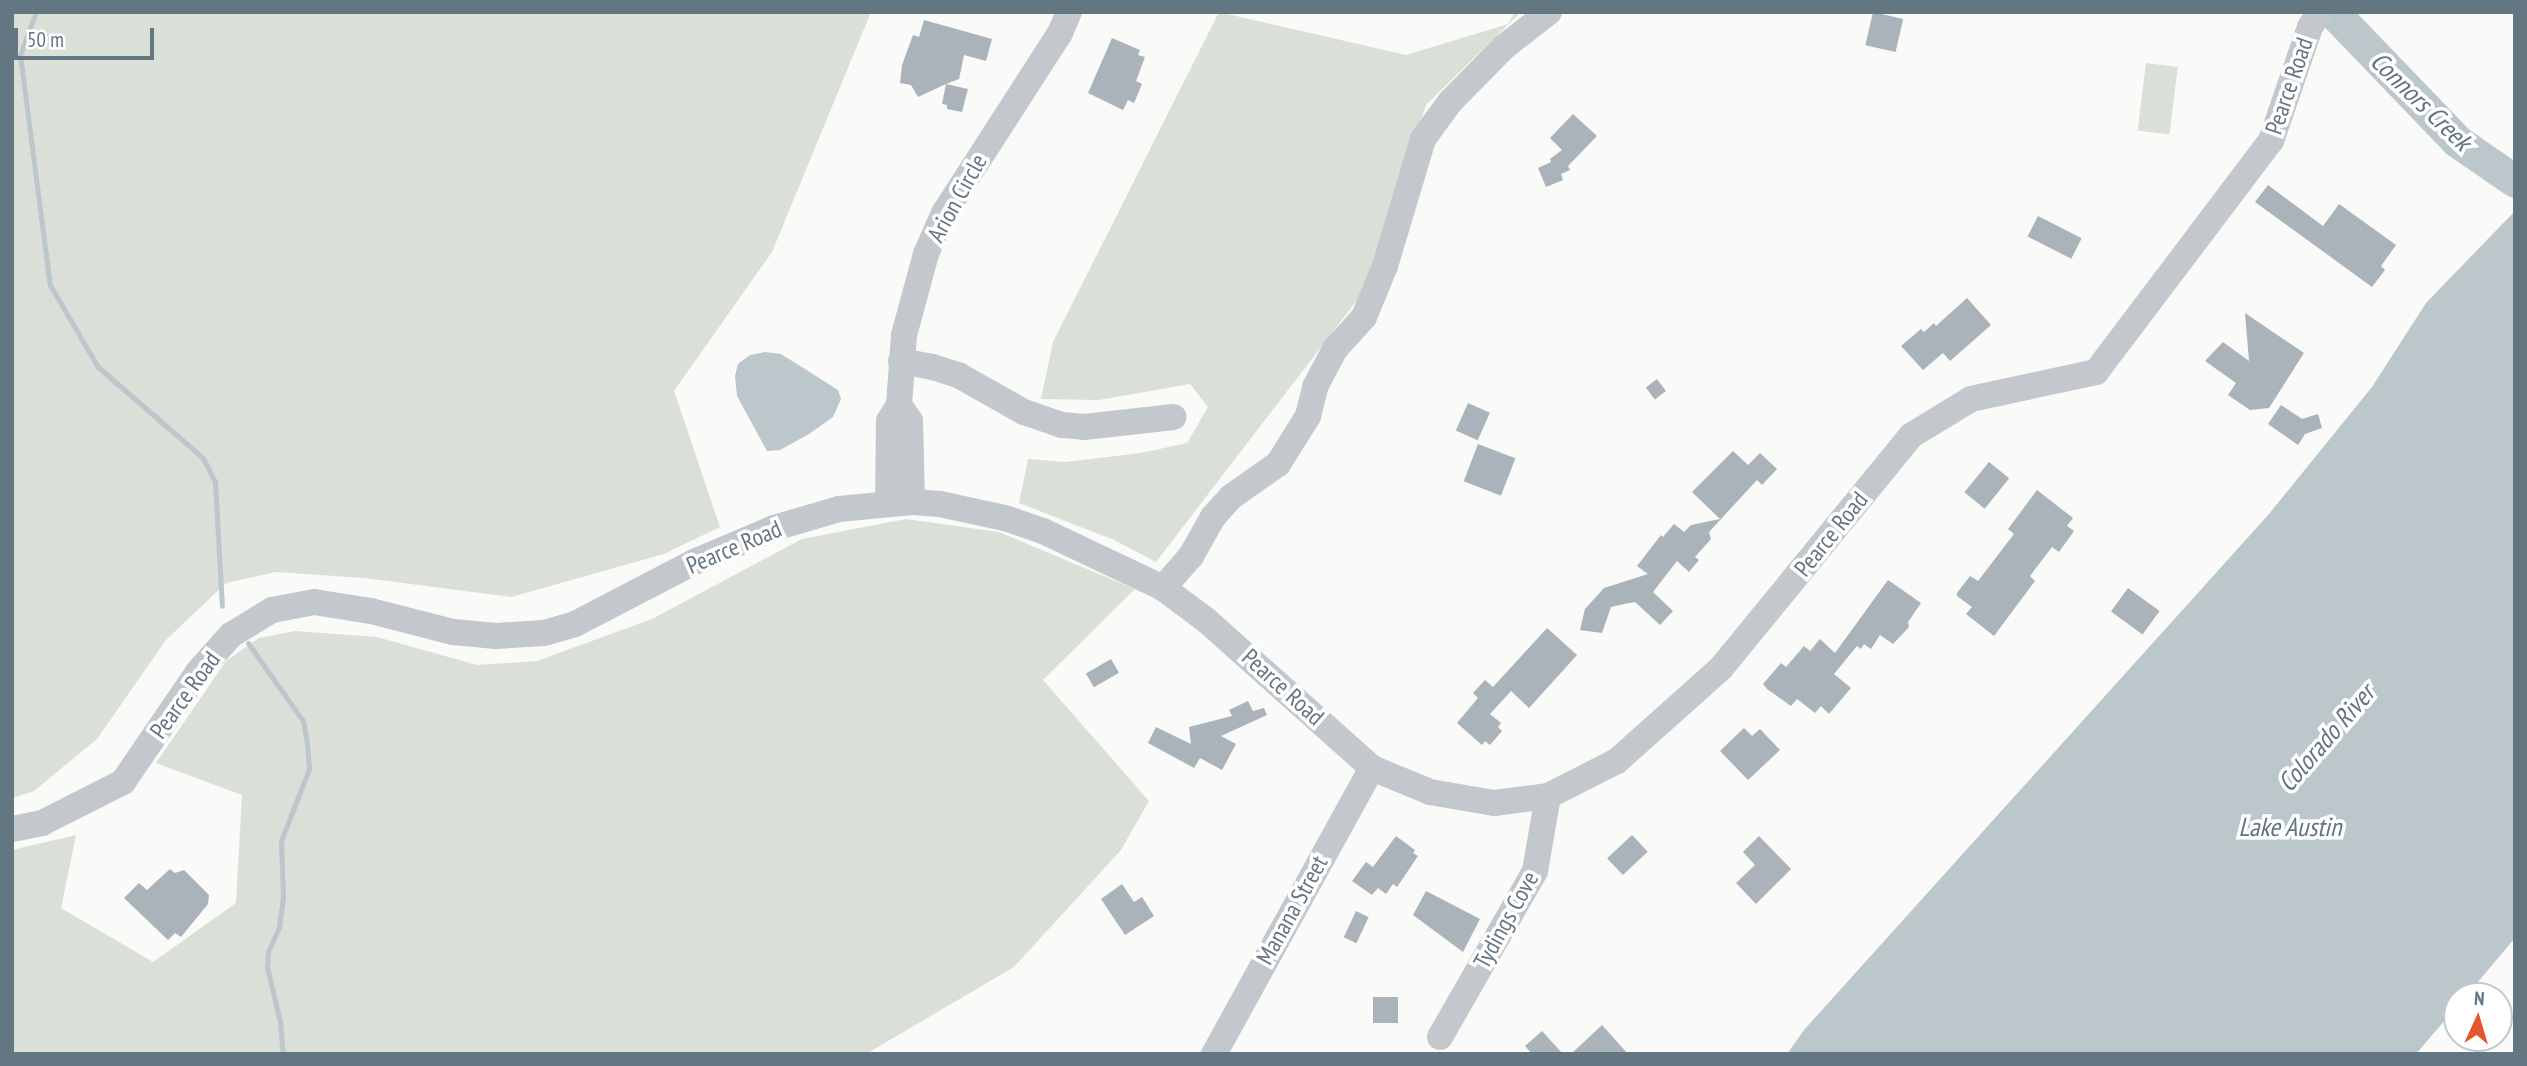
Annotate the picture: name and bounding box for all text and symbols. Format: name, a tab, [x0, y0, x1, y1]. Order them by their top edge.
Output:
scale bar	[18, 14, 158, 58]
text: 50 m	[27, 26, 64, 53]
street label: Pearce Road	[2259, 34, 2319, 138]
water label: Connors Creek	[2364, 45, 2478, 157]
street label: Arion Circle	[921, 149, 993, 247]
street label: Pearce Road	[1788, 486, 1874, 582]
street label: Pearce Road	[682, 514, 786, 580]
street label: Pearce Road	[1236, 643, 1330, 731]
street label: Pearce Road	[144, 646, 226, 744]
water label: Colorado River	[2271, 678, 2381, 798]
water label: Lake Austin	[2238, 811, 2342, 843]
street label: Manana Street	[1250, 851, 1334, 969]
street label: Tydings Cove	[1468, 866, 1544, 974]
north arrow	[2443, 982, 2513, 1052]
text: N	[2473, 986, 2485, 1010]

